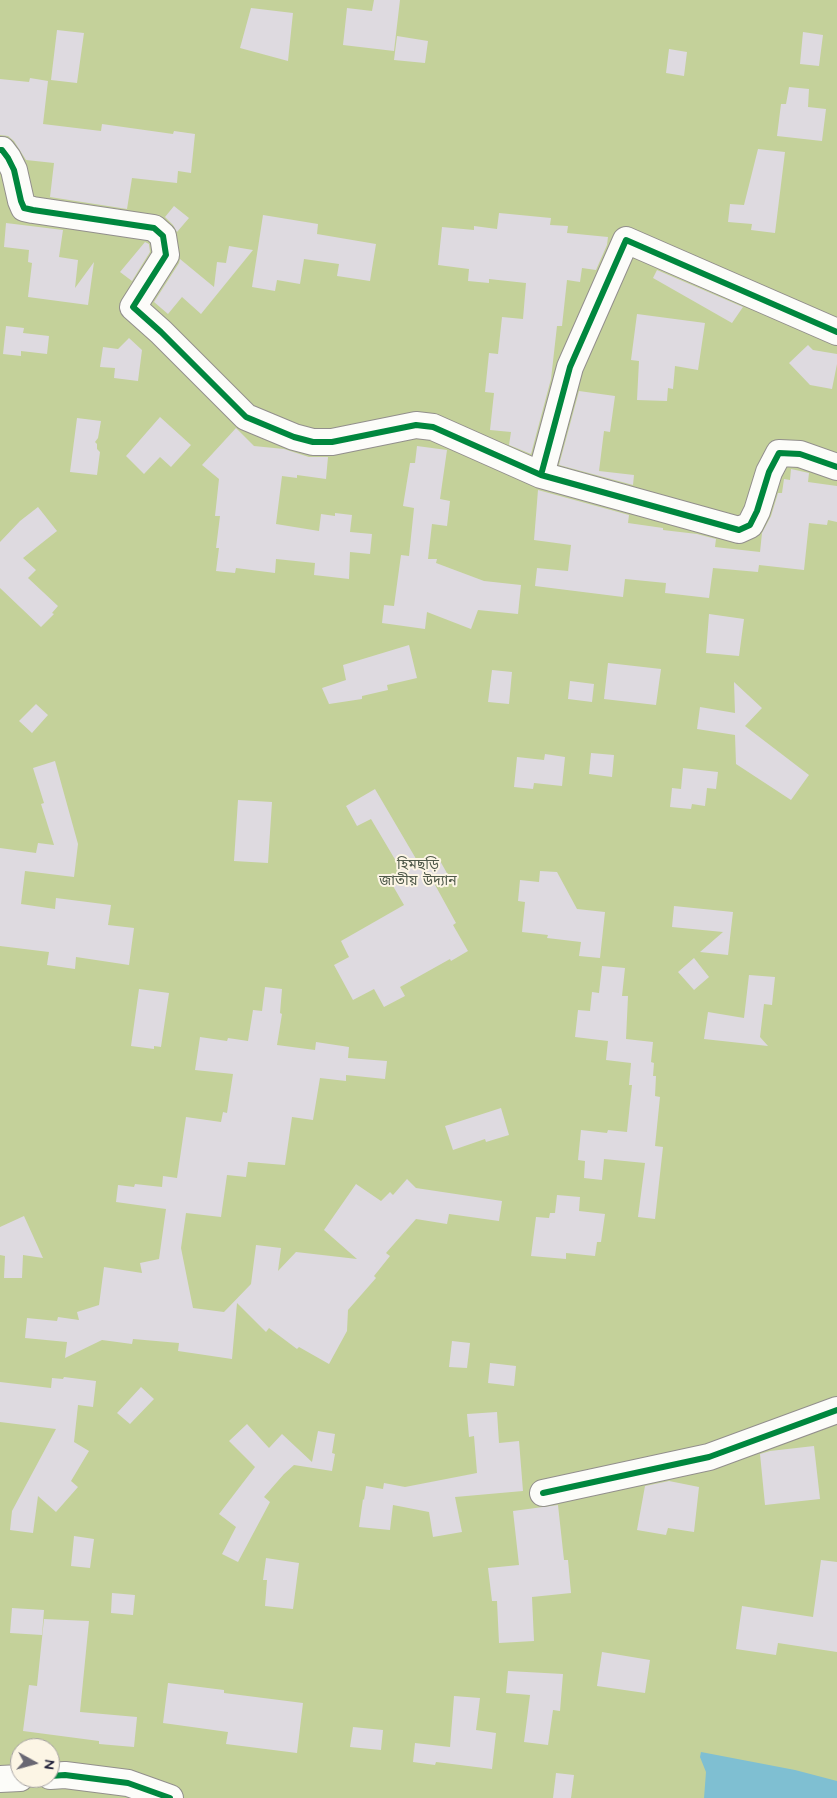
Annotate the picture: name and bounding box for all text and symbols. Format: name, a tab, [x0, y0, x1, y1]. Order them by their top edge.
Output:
park label: হিমছড়ি জাতীয় উদ্যান	[379, 858, 457, 890]
north arrow	[10, 1738, 60, 1788]
text: N	[38, 1759, 59, 1770]

